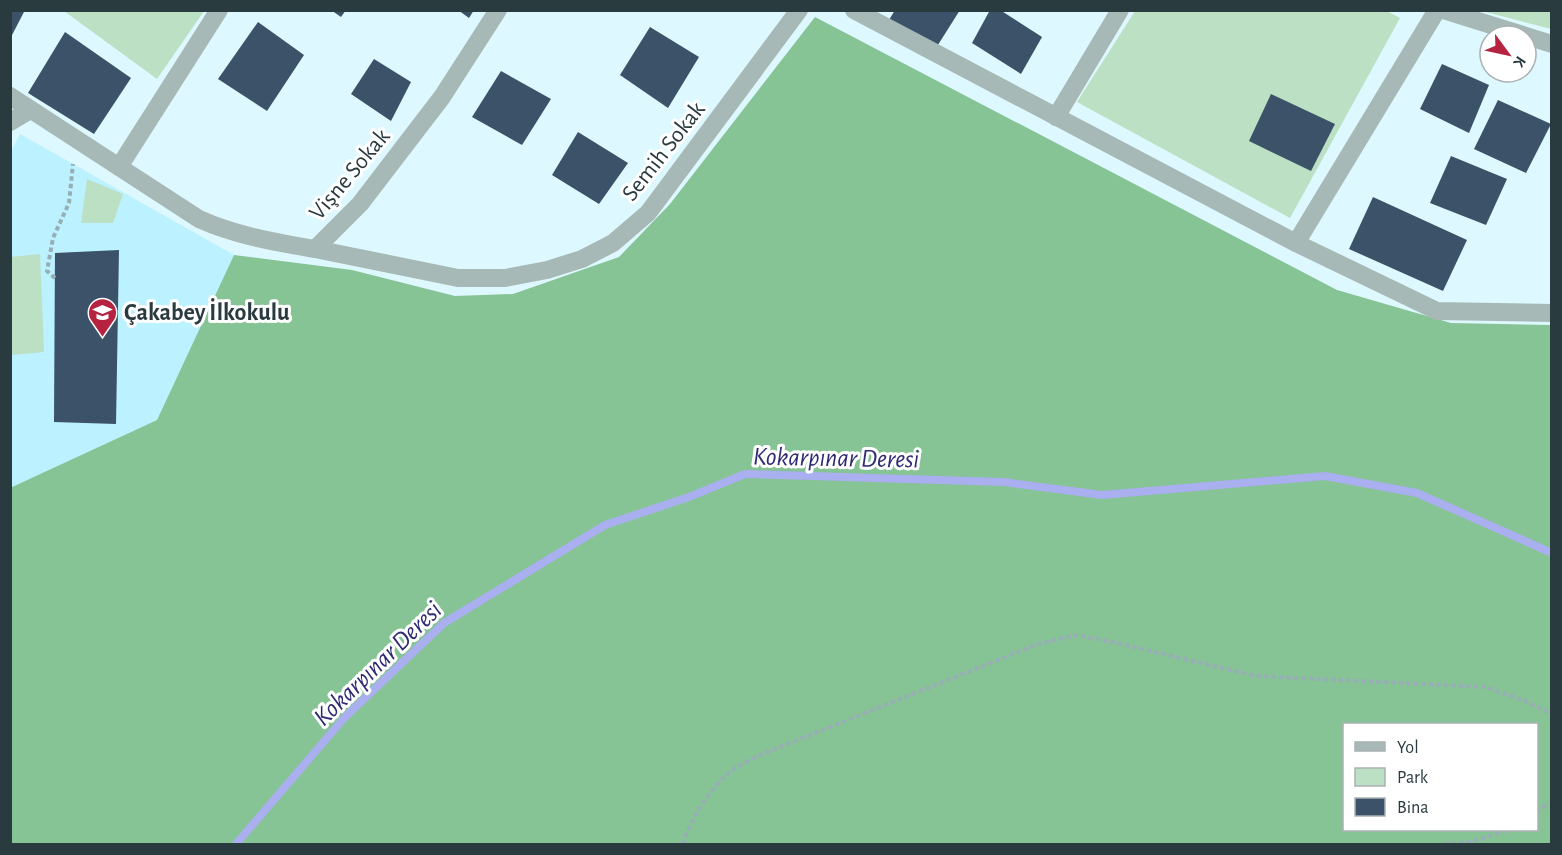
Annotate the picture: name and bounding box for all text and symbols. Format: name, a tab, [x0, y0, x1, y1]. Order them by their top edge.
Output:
north arrow	[1478, 24, 1538, 84]
text: K	[1510, 53, 1529, 70]
street label: Semih Sokak	[618, 98, 710, 206]
street label: Vişne Sokak	[305, 124, 395, 225]
school or university icon: Çakabey İlkokulu	[87, 296, 119, 338]
place label: Çakabey İlkokulu	[124, 298, 290, 325]
water label: Kokarpınar Deresi	[753, 444, 920, 472]
water label: Kokarpınar Deresi	[309, 596, 447, 731]
legend	[1343, 723, 1538, 831]
text: Yol	[1397, 739, 1419, 757]
text: Park	[1397, 769, 1429, 787]
text: Bina	[1397, 799, 1429, 817]

